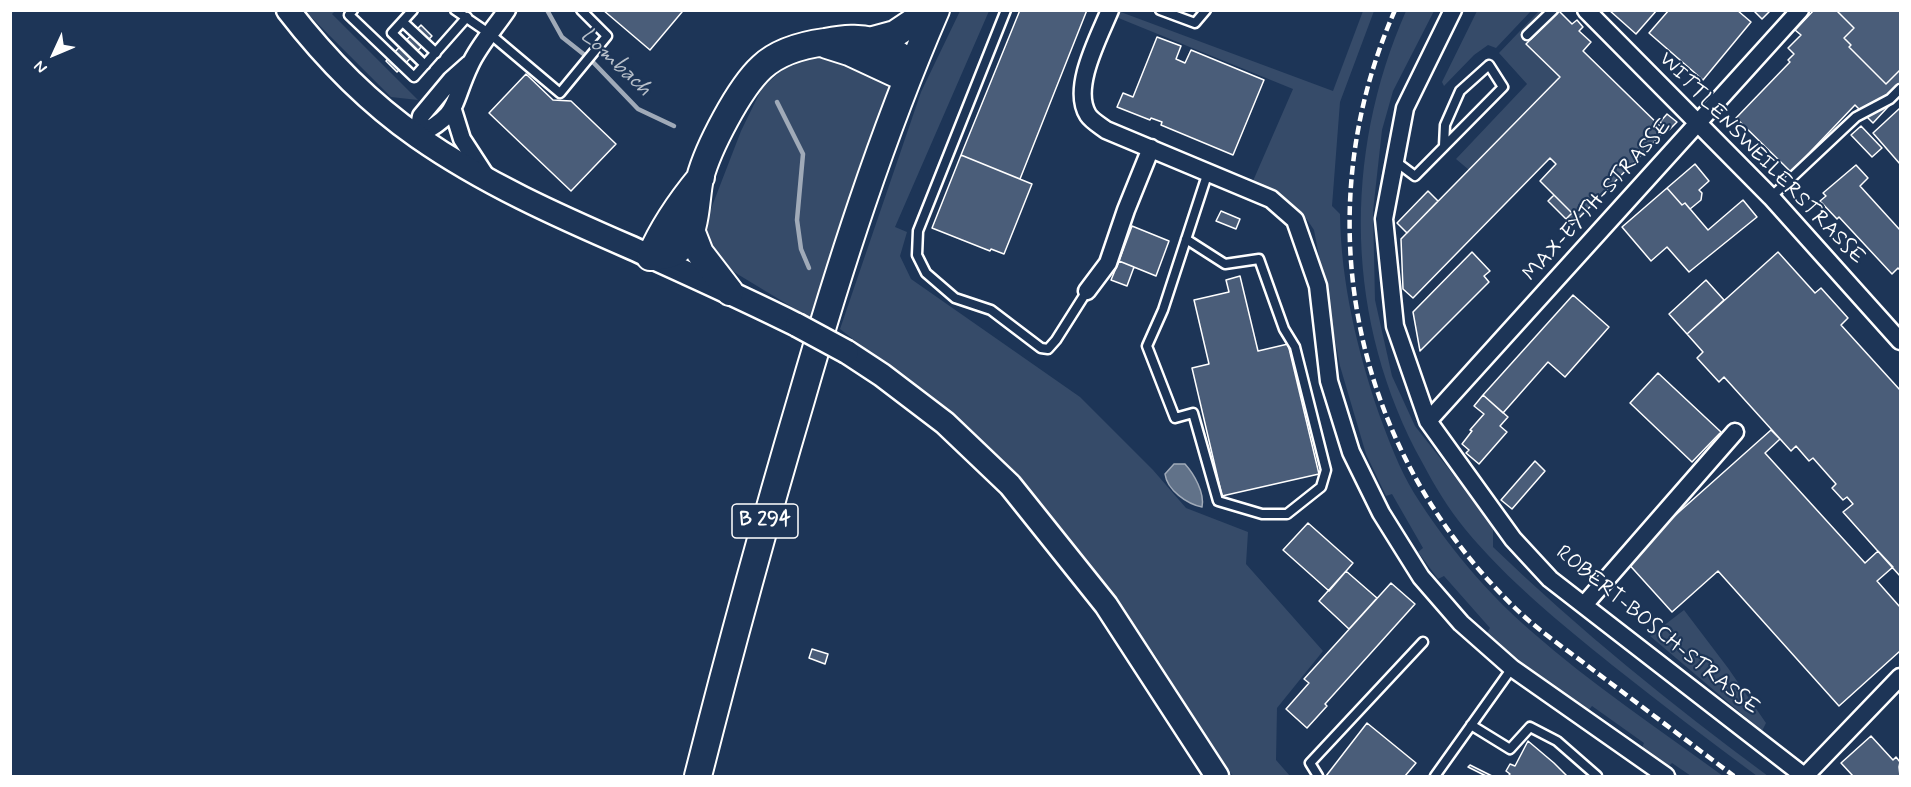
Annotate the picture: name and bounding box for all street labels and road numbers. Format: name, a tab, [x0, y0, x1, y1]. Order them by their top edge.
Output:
street label: WITTLENSWEILERSTRASSE	[1653, 47, 1869, 271]
street label: MAX-EYTH-STRASSE	[1519, 115, 1677, 287]
road number: B 294	[732, 504, 798, 538]
street label: ROBERT-BOSCH-STRASSE	[1550, 541, 1764, 721]

